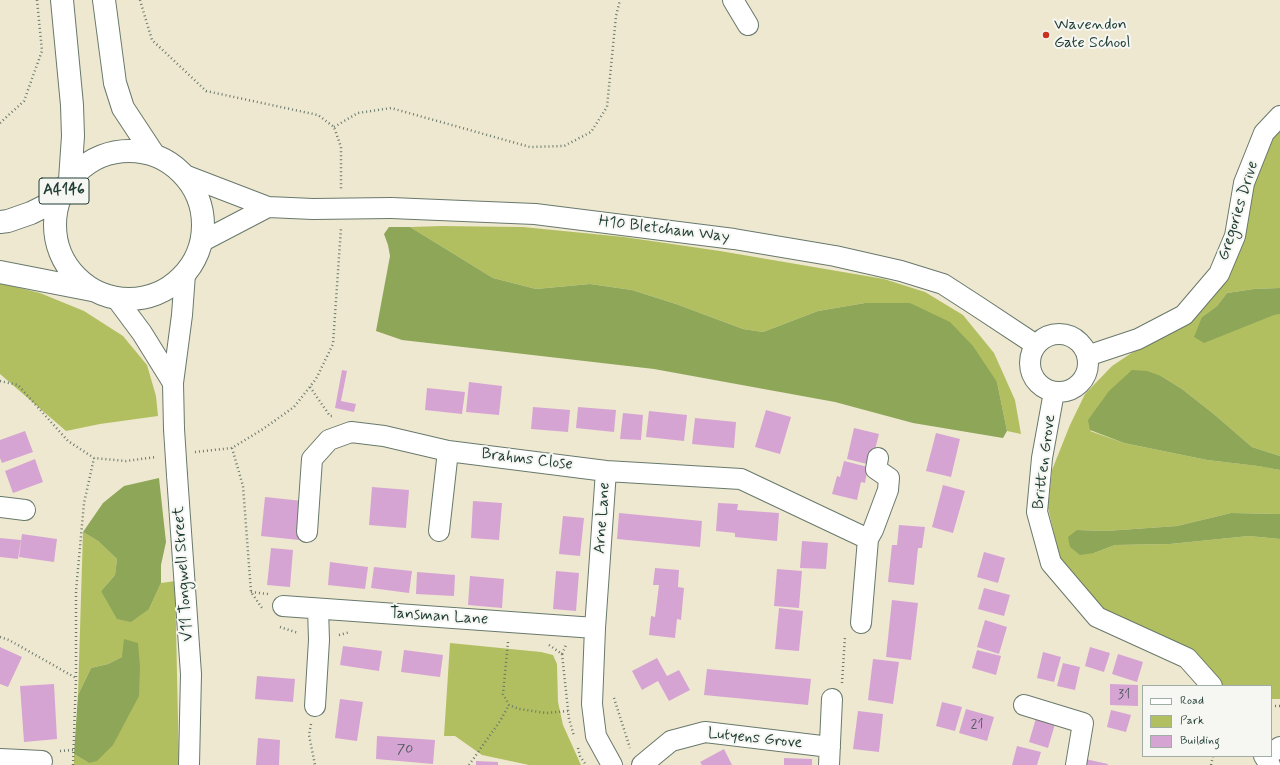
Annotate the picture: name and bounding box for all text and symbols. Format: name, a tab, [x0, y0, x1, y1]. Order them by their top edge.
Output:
place label: Wavendon Gate School	[1054, 16, 1130, 54]
marker: Wavendon Gate School	[1041, 30, 1051, 40]
street label: Gregories Drive	[1215, 159, 1263, 263]
road number: A4146	[39, 178, 89, 204]
street label: H10 Bletcham Way	[597, 212, 731, 248]
street label: Britten Grove	[1030, 414, 1060, 510]
street label: Brahms Close	[480, 445, 574, 475]
street label: Arne Lane	[591, 482, 615, 554]
street label: V11 Tongwell Street	[170, 506, 198, 642]
street label: Tansman Lane	[389, 604, 489, 630]
legend	[1142, 685, 1272, 757]
house number: 31	[1118, 687, 1130, 703]
text: Road	[1180, 693, 1204, 709]
text: Park	[1180, 713, 1204, 729]
house number: 21	[971, 717, 983, 733]
street label: Lutyens Grove	[707, 724, 803, 754]
text: Building	[1180, 733, 1220, 749]
house number: 70	[397, 742, 413, 758]

